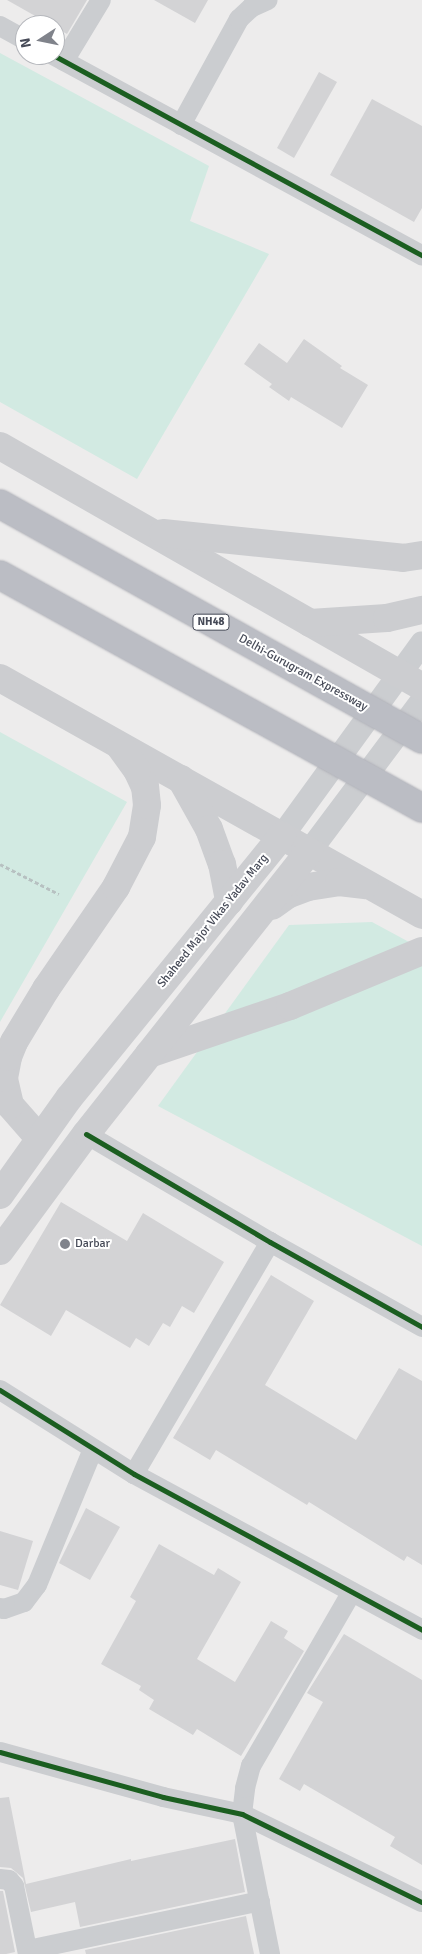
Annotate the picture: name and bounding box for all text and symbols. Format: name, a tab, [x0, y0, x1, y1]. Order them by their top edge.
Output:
north arrow	[15, 15, 65, 65]
text: N	[16, 36, 35, 49]
road number: NH48	[192, 614, 230, 630]
street label: Delhi-Gurugram Expressway	[236, 632, 370, 714]
street label: Shaheed Major Vikas Yadav Marg	[155, 851, 271, 991]
place label: Darbar	[75, 1237, 110, 1251]
marker: Darbar	[59, 1238, 71, 1250]

